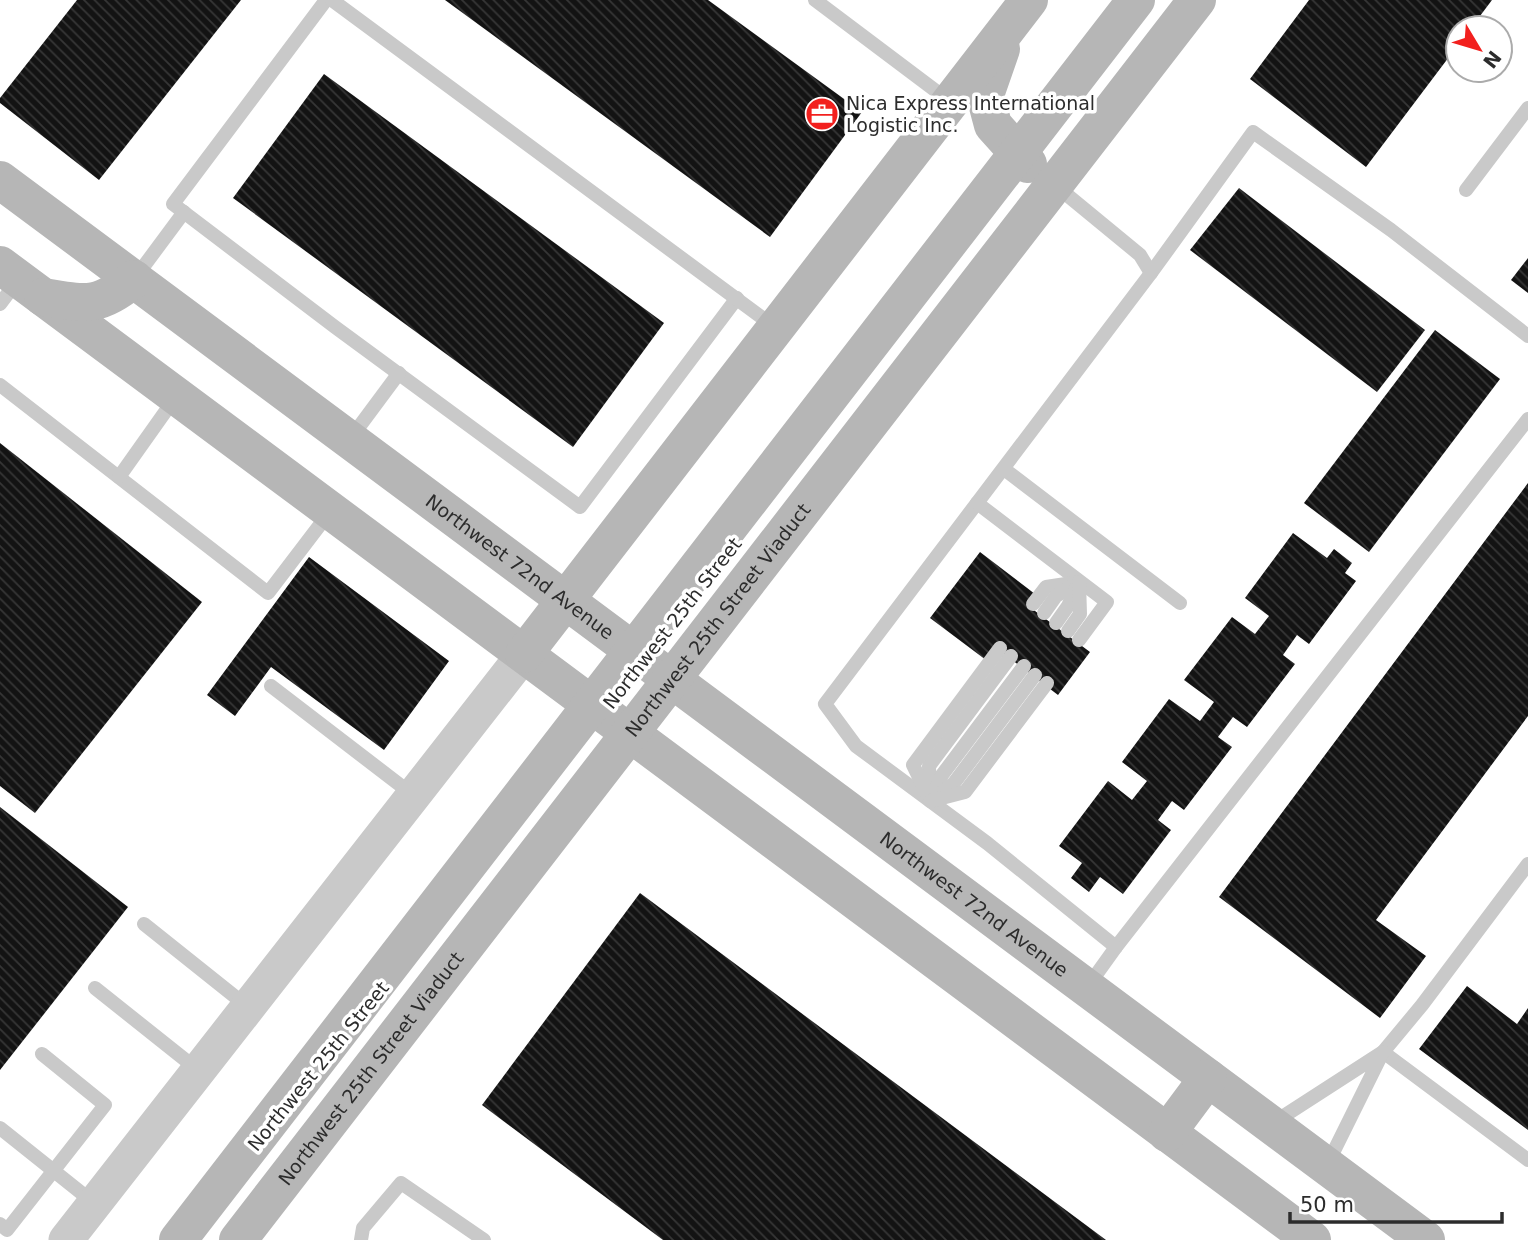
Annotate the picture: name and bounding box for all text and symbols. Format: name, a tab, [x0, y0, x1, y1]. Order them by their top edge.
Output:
north arrow	[1444, 14, 1514, 84]
text: N	[1479, 46, 1506, 73]
place label: Nica Express International Logistic Inc.	[846, 92, 1095, 136]
office icon: Nica Express International Logistic Inc.	[803, 95, 841, 133]
street label: Northwest 72nd Avenue	[422, 490, 618, 644]
street label: Northwest 25th Street Viaduct	[620, 499, 816, 741]
street label: Northwest 25th Street	[598, 533, 746, 713]
street label: Northwest 72nd Avenue	[876, 827, 1073, 981]
street label: Northwest 25th Street Viaduct	[274, 947, 468, 1189]
street label: Northwest 25th Street	[243, 977, 393, 1155]
scale bar	[1290, 1180, 1502, 1224]
text: 50 m	[1300, 1193, 1354, 1217]

